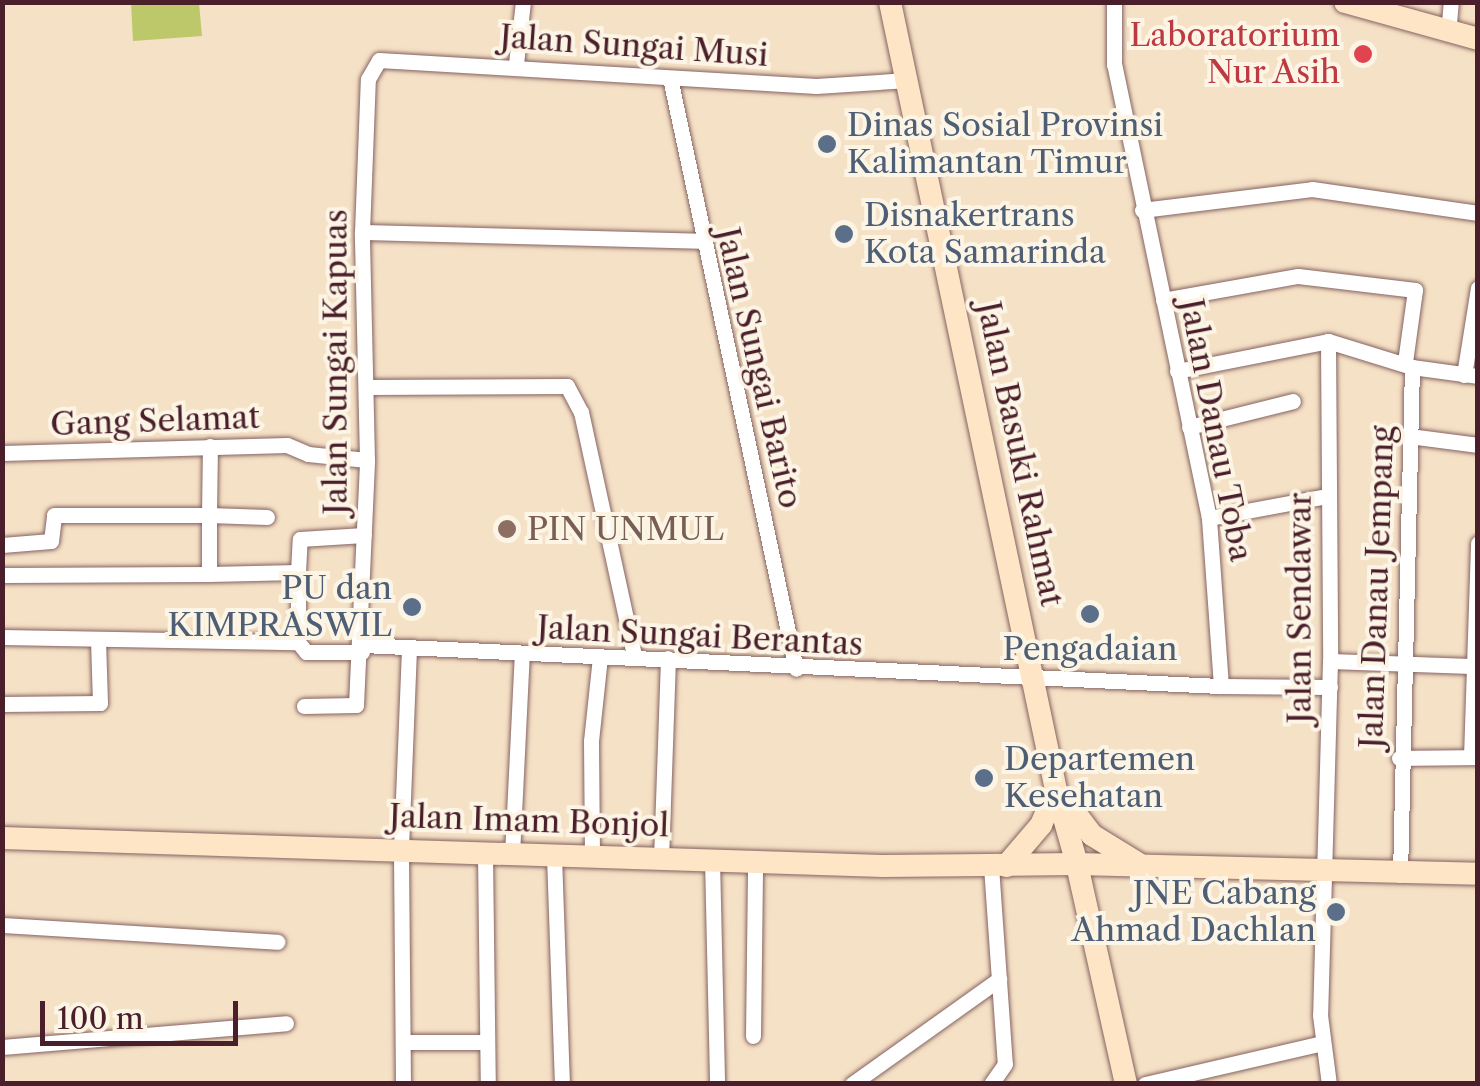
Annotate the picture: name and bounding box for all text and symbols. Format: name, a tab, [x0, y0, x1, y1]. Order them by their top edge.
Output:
street label: Jalan Sungai Musi	[499, 17, 769, 75]
place label: Laboratorium Nur Asih	[1129, 17, 1340, 92]
marker: Laboratorium Nur Asih	[1350, 41, 1376, 67]
place label: Dinas Sosial Provinsi Kalimantan Timur	[847, 107, 1163, 182]
marker: Dinas Sosial Provinsi Kalimantan Timur	[816, 133, 838, 155]
place label: Disnakertrans Kota Samarinda	[864, 197, 1106, 272]
street label: Jalan Sungai Kapuas	[317, 209, 355, 515]
marker: Disnakertrans Kota Samarinda	[833, 223, 855, 245]
street label: Jalan Sungai Barito	[708, 224, 810, 512]
street label: Jalan Danau Toba	[1172, 295, 1260, 565]
street label: Jalan Basuki Rahmat	[969, 298, 1071, 610]
street label: Gang Selamat	[50, 398, 260, 444]
street label: Jalan Danau Jempang	[1352, 425, 1402, 749]
street label: Jalan Sendawar	[1281, 492, 1319, 724]
place label: PIN UNMUL	[527, 510, 724, 548]
marker: PIN UNMUL	[496, 518, 518, 540]
place label: PU dan KIMPRASWIL	[168, 570, 392, 645]
marker: PU dan KIMPRASWIL	[401, 596, 423, 618]
marker: Pengadaian	[1079, 603, 1101, 625]
street label: Jalan Sungai Berantas	[536, 608, 864, 664]
place label: Pengadaian	[1003, 630, 1177, 668]
place label: Departemen Kesehatan	[1004, 741, 1195, 816]
marker: Departemen Kesehatan	[973, 767, 995, 789]
street label: Jalan Imam Bonjol	[388, 797, 670, 845]
place label: JNE Cabang Ahmad Dachlan	[1072, 875, 1316, 950]
marker: JNE Cabang Ahmad Dachlan	[1325, 901, 1347, 923]
scale bar	[45, 981, 242, 1043]
text: 100 m	[57, 1000, 144, 1037]

